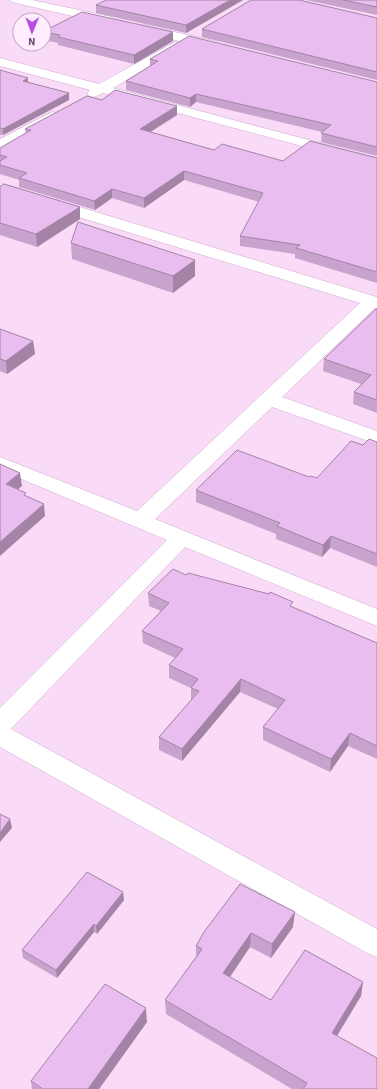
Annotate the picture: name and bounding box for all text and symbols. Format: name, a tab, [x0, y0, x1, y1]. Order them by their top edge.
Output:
north arrow	[12, 12, 52, 52]
text: N	[28, 34, 36, 49]

